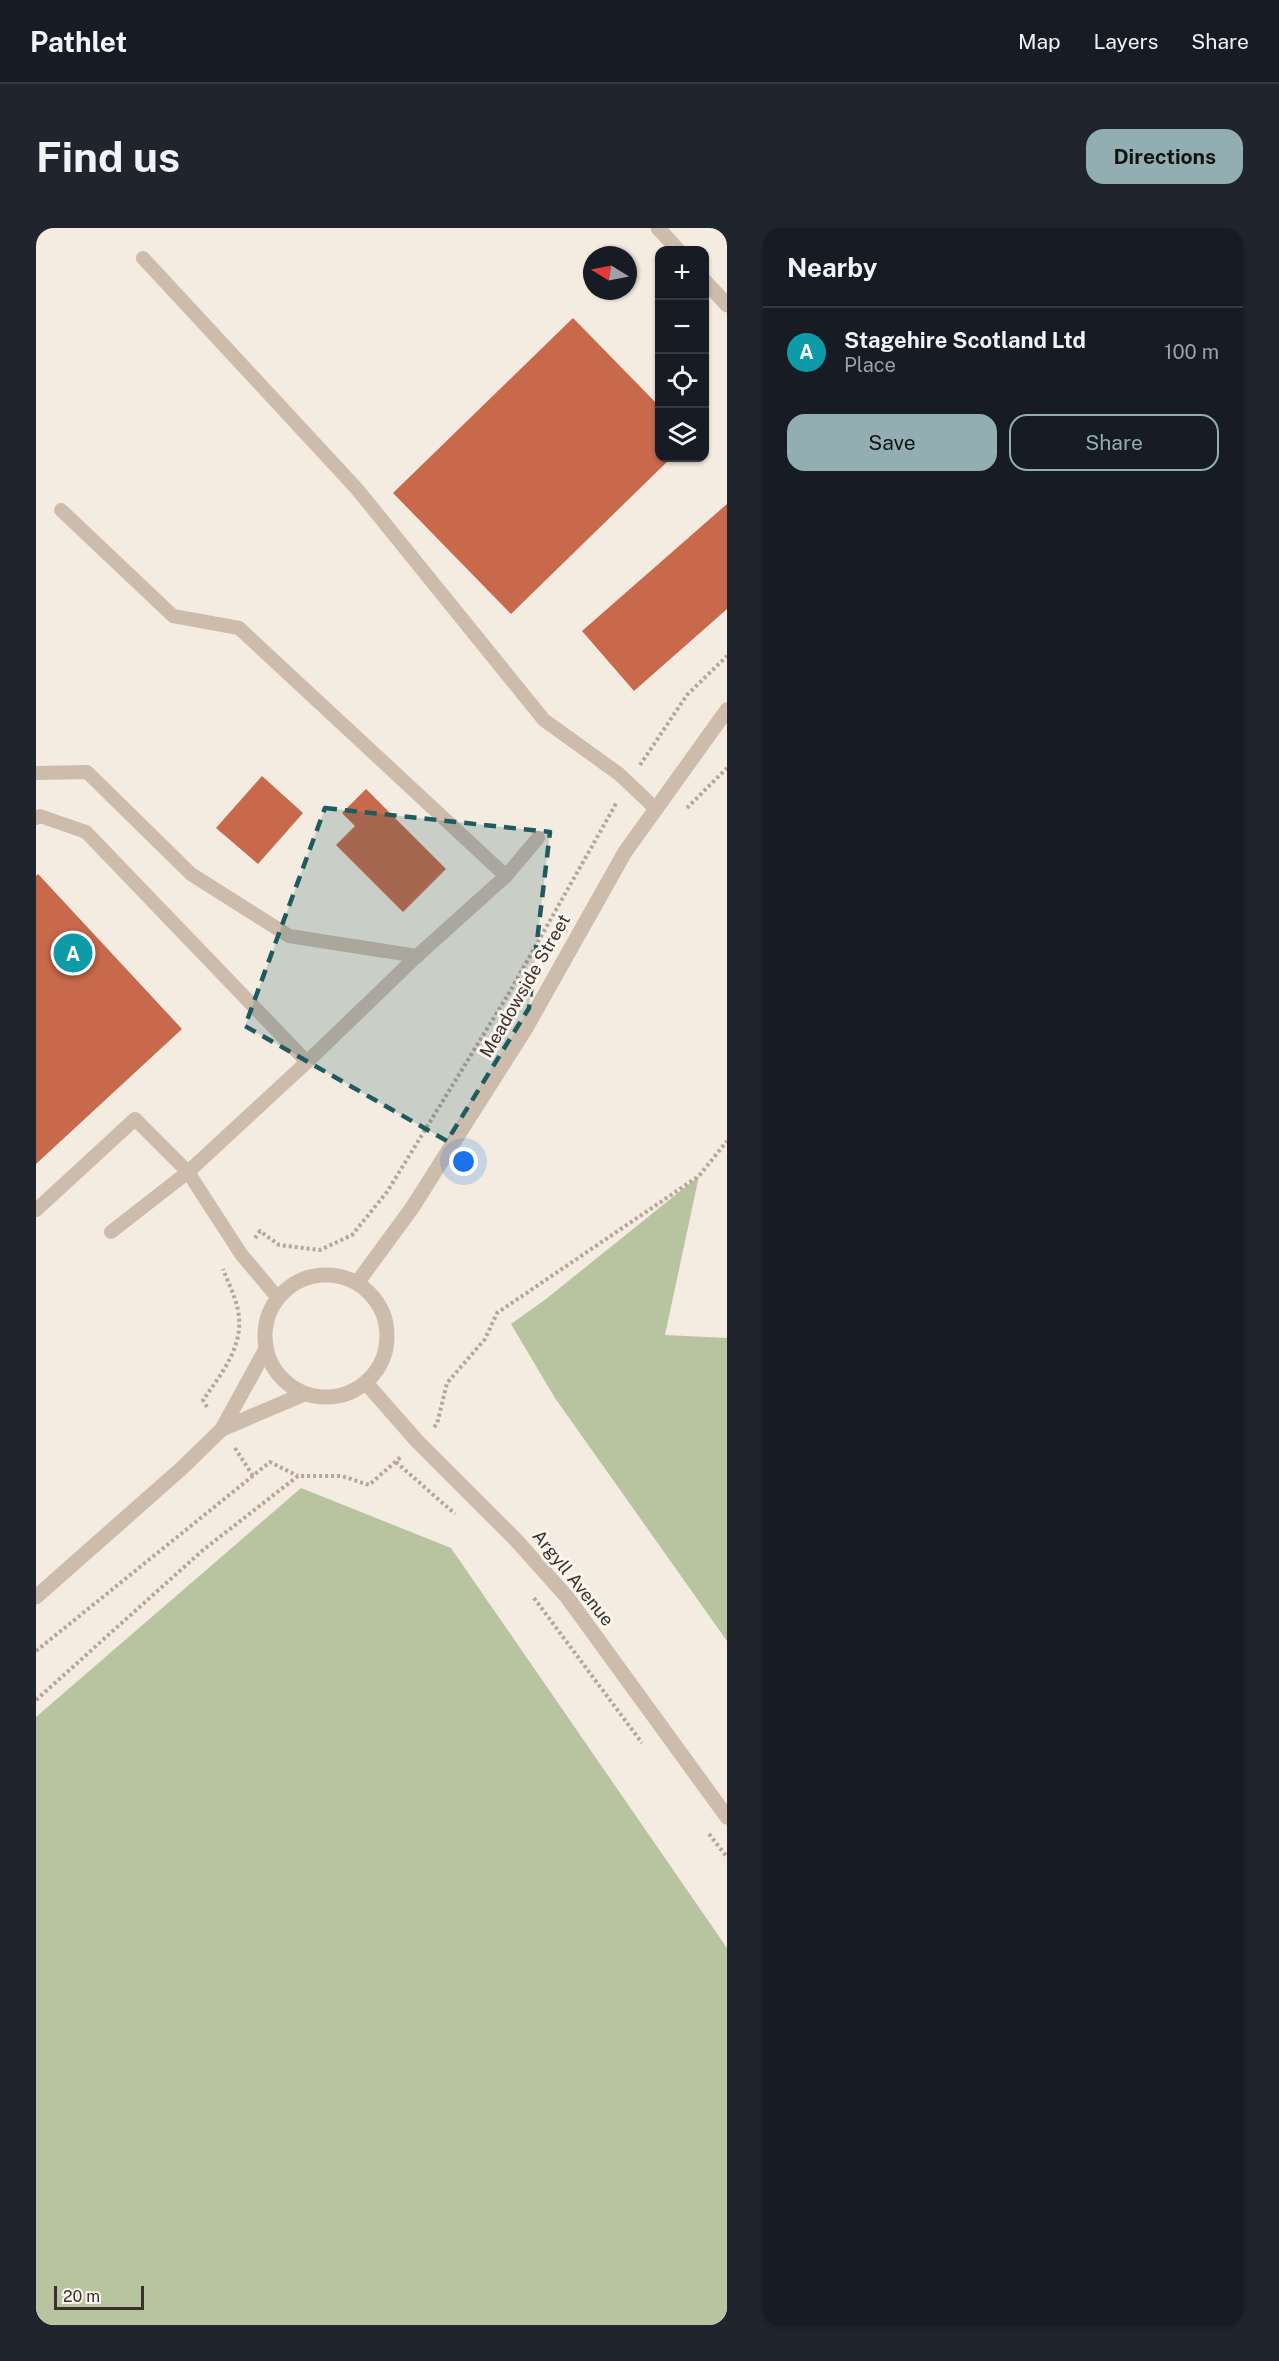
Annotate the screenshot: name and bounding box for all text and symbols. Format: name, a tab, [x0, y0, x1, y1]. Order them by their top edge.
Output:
text: Pathlet	[30, 25, 127, 58]
text: Map	[1018, 29, 1061, 54]
text: Layers	[1094, 29, 1158, 54]
text: Share	[1191, 29, 1249, 54]
button: Directions	[1086, 129, 1243, 184]
text: Find us	[36, 132, 180, 181]
north arrow	[583, 246, 637, 300]
map controls	[655, 246, 709, 462]
button: +	[655, 246, 709, 300]
text: Nearby	[787, 252, 877, 283]
button: −	[655, 300, 709, 354]
text: Stagehire Scotland Ltd	[844, 327, 1086, 353]
text: A	[799, 340, 814, 364]
text: 100 m	[1164, 340, 1219, 364]
text: Place	[844, 353, 896, 377]
button: locate	[655, 354, 709, 408]
button: layers	[655, 408, 709, 462]
button: Save	[787, 414, 997, 471]
button: Share	[1009, 414, 1219, 471]
street label: Meadowside Street	[475, 910, 574, 1061]
pin: A	[54, 930, 93, 976]
your location	[449, 1147, 478, 1176]
street label: Argyll Avenue	[528, 1526, 618, 1630]
scale bar	[54, 2283, 144, 2310]
text: 20 m	[63, 2287, 100, 2306]

